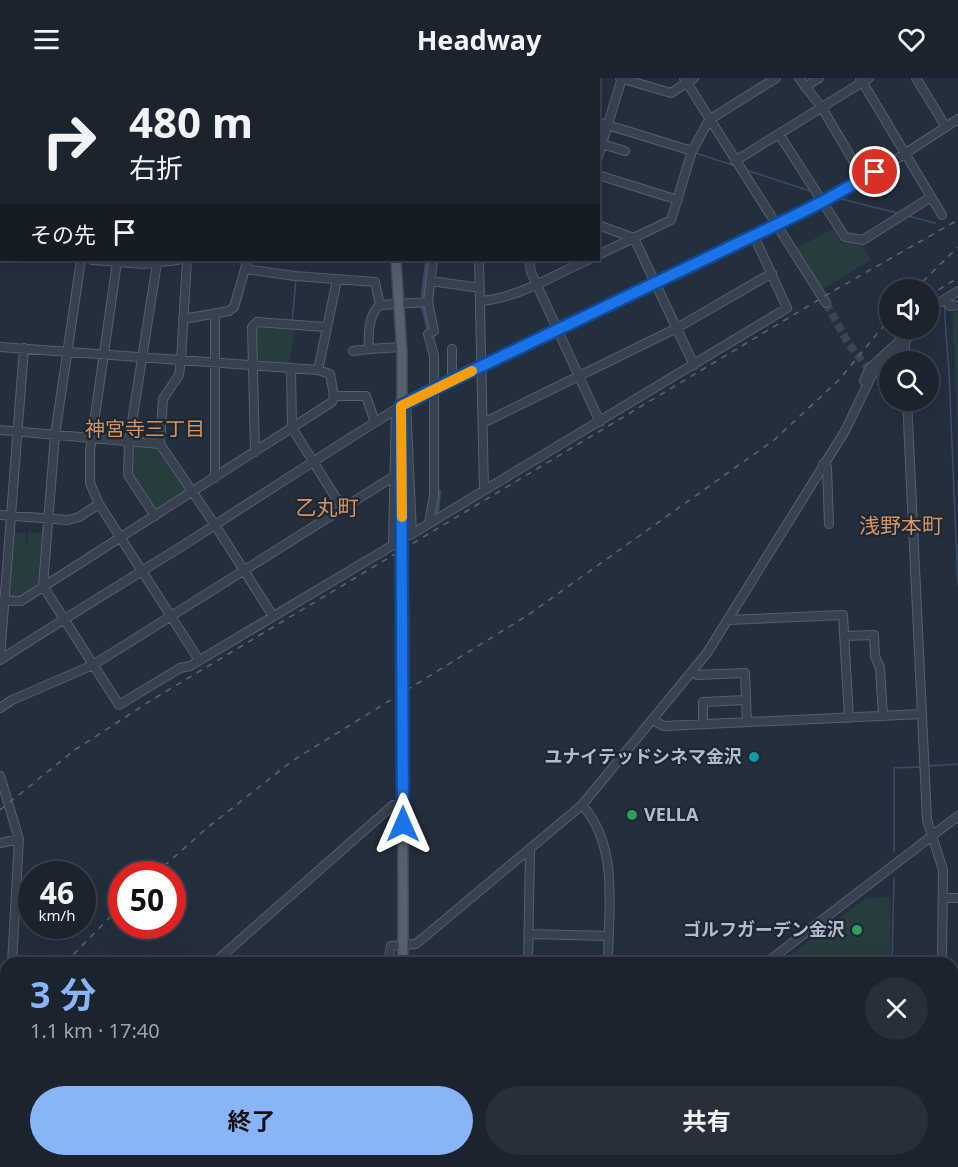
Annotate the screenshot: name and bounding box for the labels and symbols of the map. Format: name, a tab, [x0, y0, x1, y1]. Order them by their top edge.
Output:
pin	[849, 146, 900, 197]
district label: 神宮寺三丁目	[85, 415, 205, 442]
district label: 乙丸町	[296, 493, 359, 521]
district label: 浅野本町	[859, 511, 943, 539]
place label: ユナイテッドシネマ金沢	[544, 744, 742, 768]
marker: ユナイテッドシネマ金沢	[747, 750, 761, 764]
position arrow	[371, 792, 435, 856]
place label: VELLA	[644, 802, 699, 826]
marker: VELLA	[625, 808, 639, 822]
speed limit sign: 50	[108, 861, 186, 939]
place label: ゴルフガーデン金沢	[683, 917, 845, 941]
marker: ゴルフガーデン金沢	[850, 923, 864, 937]

